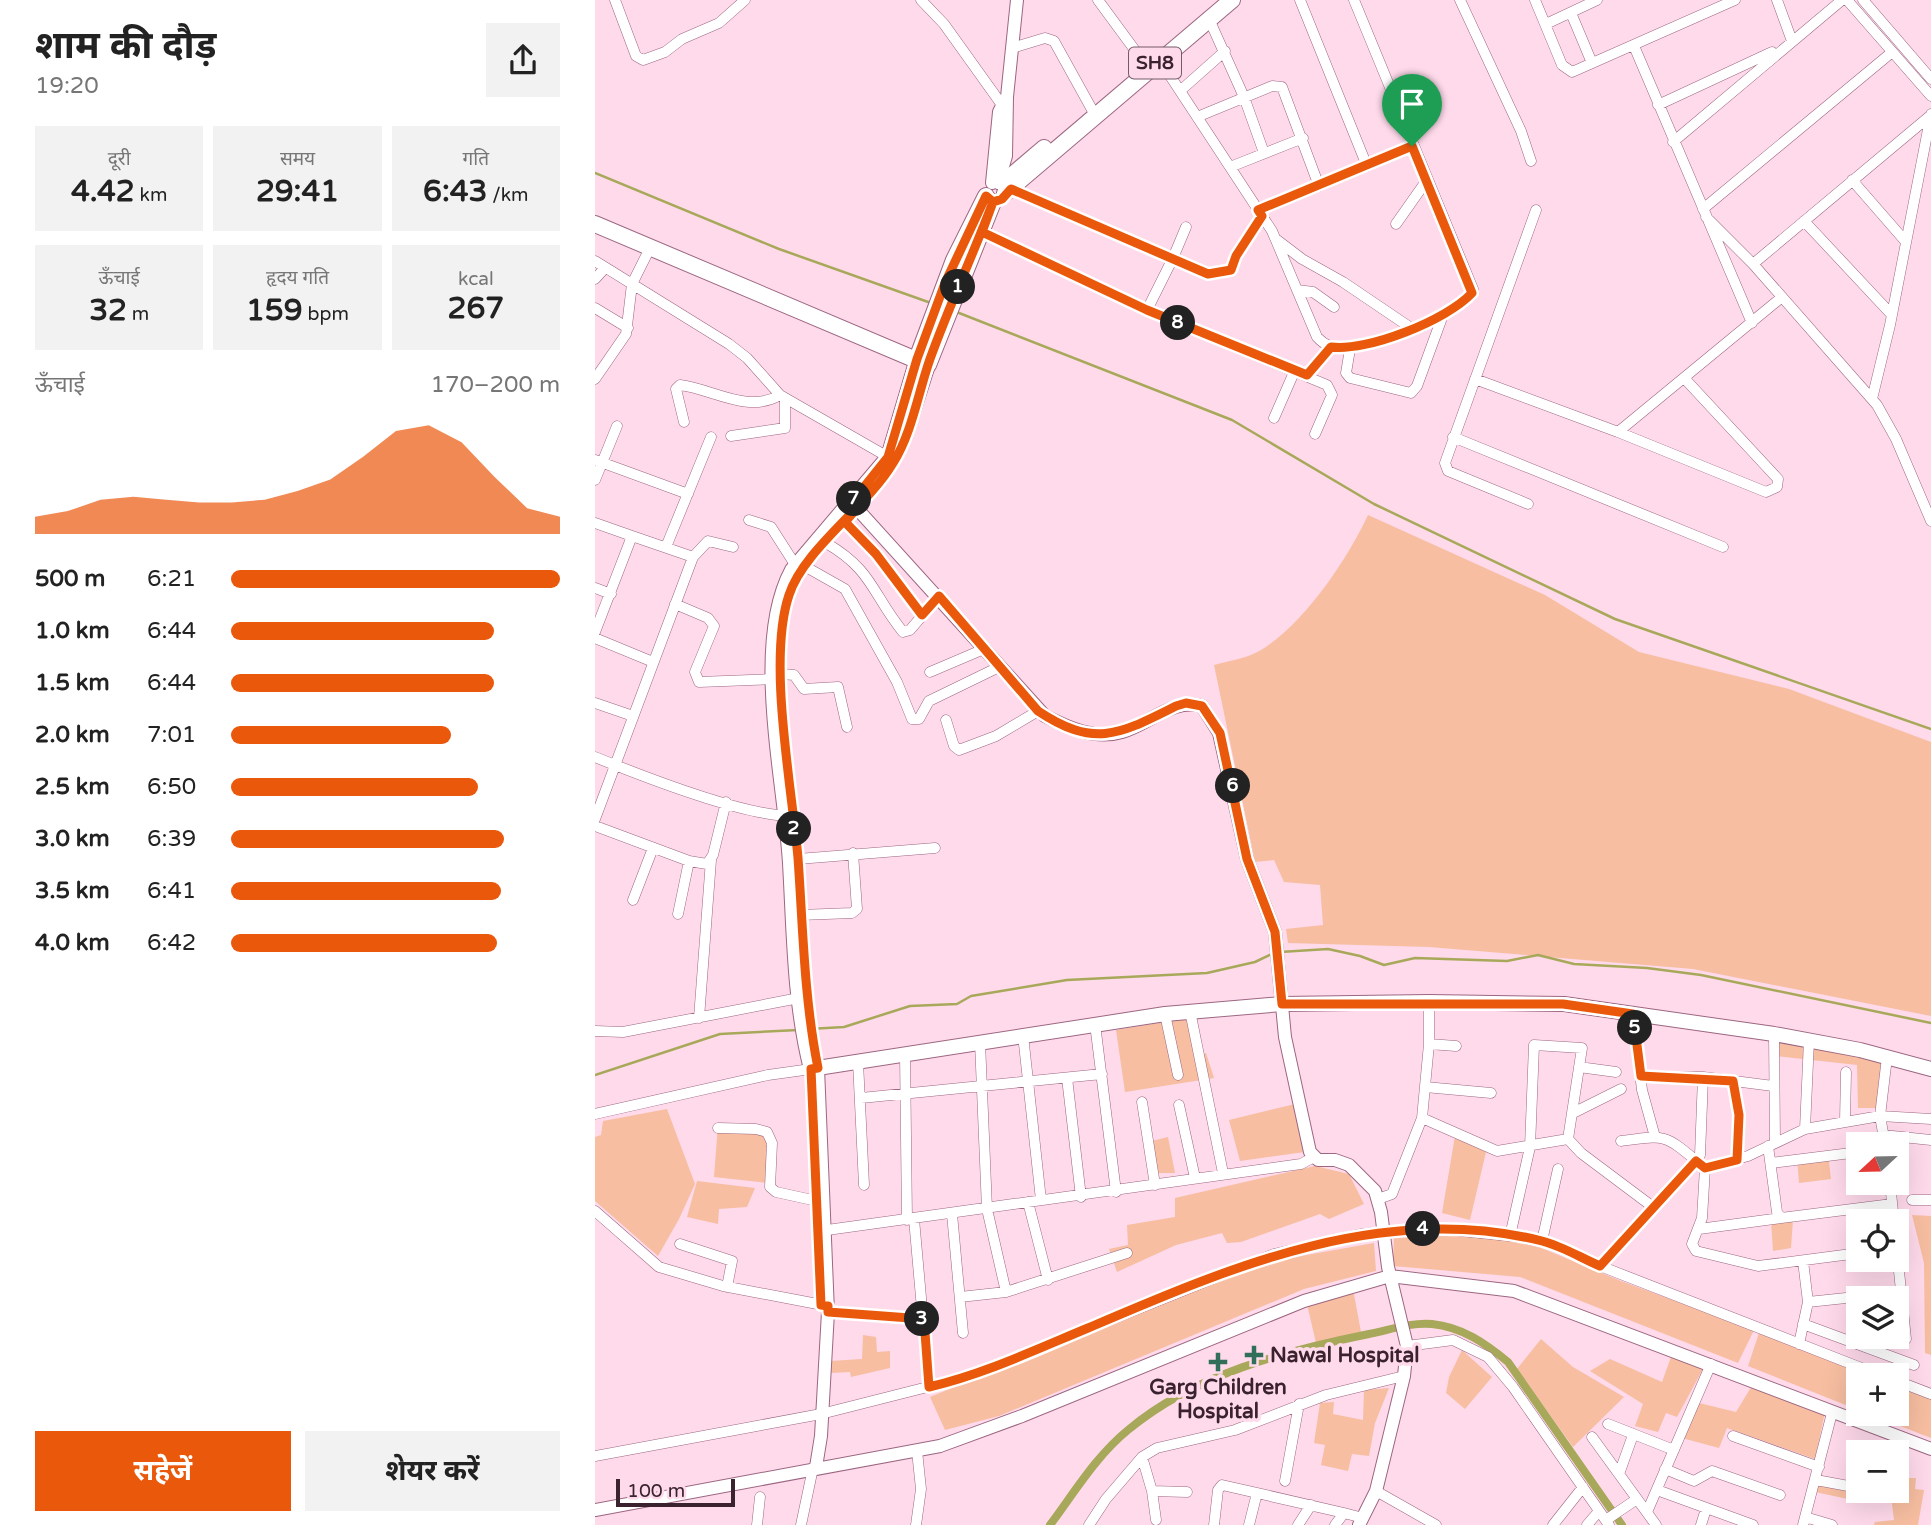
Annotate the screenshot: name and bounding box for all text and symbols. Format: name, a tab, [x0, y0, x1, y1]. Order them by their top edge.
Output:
text: शाम की दौड़	[35, 23, 216, 69]
button: share	[486, 23, 560, 97]
road number: SH8	[1129, 48, 1181, 78]
text: 19:20	[35, 72, 99, 100]
pin	[1382, 74, 1442, 146]
icon: arrive	[1393, 85, 1431, 123]
text: दूरी	[108, 148, 131, 170]
text: समय	[280, 148, 315, 170]
text: गति	[463, 148, 489, 170]
text: 4.42	[71, 173, 135, 210]
text: 29:41	[256, 173, 339, 210]
text: 6:43	[423, 173, 487, 210]
text: km	[135, 184, 167, 206]
text: /km	[487, 184, 529, 206]
text: ऊँचाई	[99, 267, 140, 289]
text: हृदय गति	[266, 267, 329, 289]
text: kcal	[458, 268, 494, 290]
pin: 1	[941, 270, 975, 304]
text: 1	[952, 275, 963, 297]
text: 267	[448, 290, 504, 327]
text: 32	[89, 292, 127, 329]
text: 159	[246, 292, 303, 329]
text: m	[127, 303, 149, 325]
text: bpm	[303, 303, 349, 325]
pin: 8	[1161, 306, 1195, 340]
text: 8	[1172, 311, 1183, 333]
text: ऊँचाई	[35, 371, 85, 399]
text: 170–200 m	[431, 371, 560, 399]
pin: 7	[837, 482, 871, 516]
text: 7	[848, 487, 859, 509]
text: 500 m	[35, 565, 105, 593]
text: 6:21	[147, 565, 196, 593]
text: 1.0 km	[35, 617, 110, 645]
text: 6:44	[147, 617, 196, 645]
text: 1.5 km	[35, 669, 110, 697]
text: 6:44	[147, 669, 196, 697]
text: 2.0 km	[35, 721, 110, 749]
text: 7:01	[147, 721, 196, 749]
pin: 6	[1215, 768, 1251, 804]
text: 2.5 km	[35, 773, 110, 801]
text: 6:50	[147, 773, 196, 801]
text: 6	[1227, 774, 1238, 796]
pin: 2	[777, 812, 811, 846]
text: 2	[788, 817, 799, 839]
text: 3.0 km	[35, 825, 110, 853]
text: 6:39	[147, 825, 196, 853]
text: 3.5 km	[35, 877, 110, 905]
text: 6:41	[147, 877, 196, 905]
text: 4.0 km	[35, 929, 110, 957]
text: 6:42	[147, 929, 196, 957]
pin: 5	[1618, 1010, 1653, 1046]
text: 5	[1629, 1016, 1640, 1038]
north arrow	[1846, 1132, 1909, 1195]
map controls	[1846, 1132, 1909, 1503]
button: locate	[1846, 1209, 1909, 1272]
pin: 4	[1405, 1212, 1441, 1246]
text: 4	[1417, 1217, 1428, 1239]
button: layers	[1846, 1286, 1909, 1349]
pin: 3	[905, 1302, 939, 1336]
text: 3	[916, 1307, 927, 1329]
place label: Nawal Hospital	[1270, 1343, 1419, 1368]
marker: Nawal Hospital	[1244, 1345, 1264, 1365]
marker: Garg Children Hospital	[1208, 1352, 1228, 1372]
button: +	[1846, 1363, 1909, 1426]
place label: Garg Children Hospital	[1149, 1375, 1287, 1424]
button: सहेजें	[35, 1431, 291, 1511]
button: शेयर करें	[305, 1431, 560, 1511]
button: −	[1846, 1440, 1909, 1503]
scale bar	[616, 1476, 735, 1508]
text: 100 m	[627, 1480, 685, 1502]

